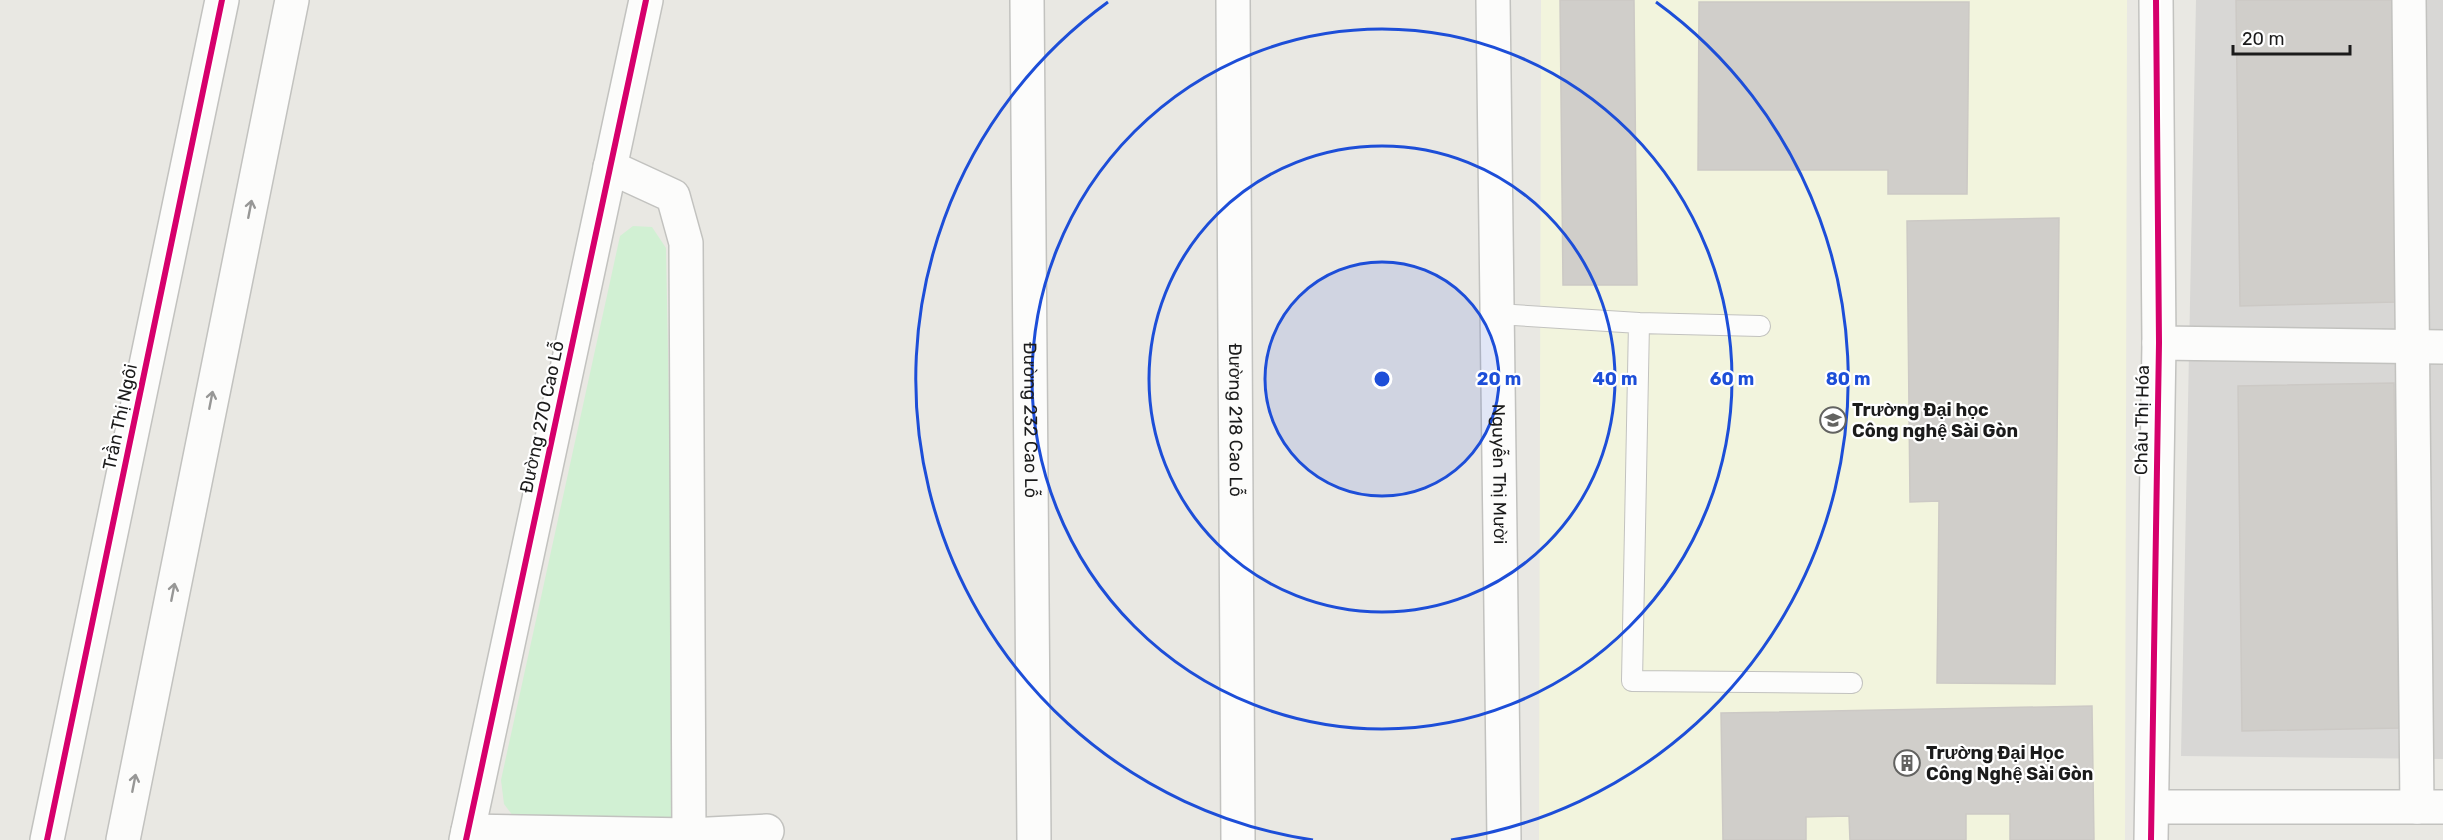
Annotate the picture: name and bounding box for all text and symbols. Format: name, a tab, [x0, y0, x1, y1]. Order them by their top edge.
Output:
scale bar	[2233, 18, 2350, 56]
text: 20 m	[2242, 28, 2284, 50]
one-way arrow	[245, 200, 256, 220]
street label: Đường 270 Cao Lỗ	[514, 339, 569, 495]
street label: Đường 232 Cao Lỗ	[1019, 342, 1043, 498]
street label: Đường 218 Cao Lỗ	[1224, 343, 1248, 497]
street label: Trần Thị Ngôi	[97, 362, 142, 472]
street label: Châu Thị Hóa	[2130, 365, 2154, 475]
text: 20 m	[1477, 368, 1521, 390]
text: 40 m	[1593, 368, 1637, 390]
text: 60 m	[1710, 368, 1754, 390]
text: 80 m	[1826, 368, 1870, 390]
centre of rings	[1372, 369, 1392, 389]
one-way arrow	[206, 391, 217, 411]
place label: Trường Đại học Công nghệ Sài Gòn	[1852, 399, 2018, 442]
street label: Nguyễn Thị Mười	[1487, 403, 1511, 544]
school or university icon: Trường Đại học Công nghệ Sài Gòn	[1818, 405, 1848, 435]
one-way arrow	[168, 582, 179, 602]
place label: Trường Đại Học Công Nghệ Sài Gòn	[1926, 742, 2093, 785]
building icon: Trường Đại Học Công Nghệ Sài Gòn	[1892, 748, 1922, 778]
one-way arrow	[129, 773, 140, 793]

